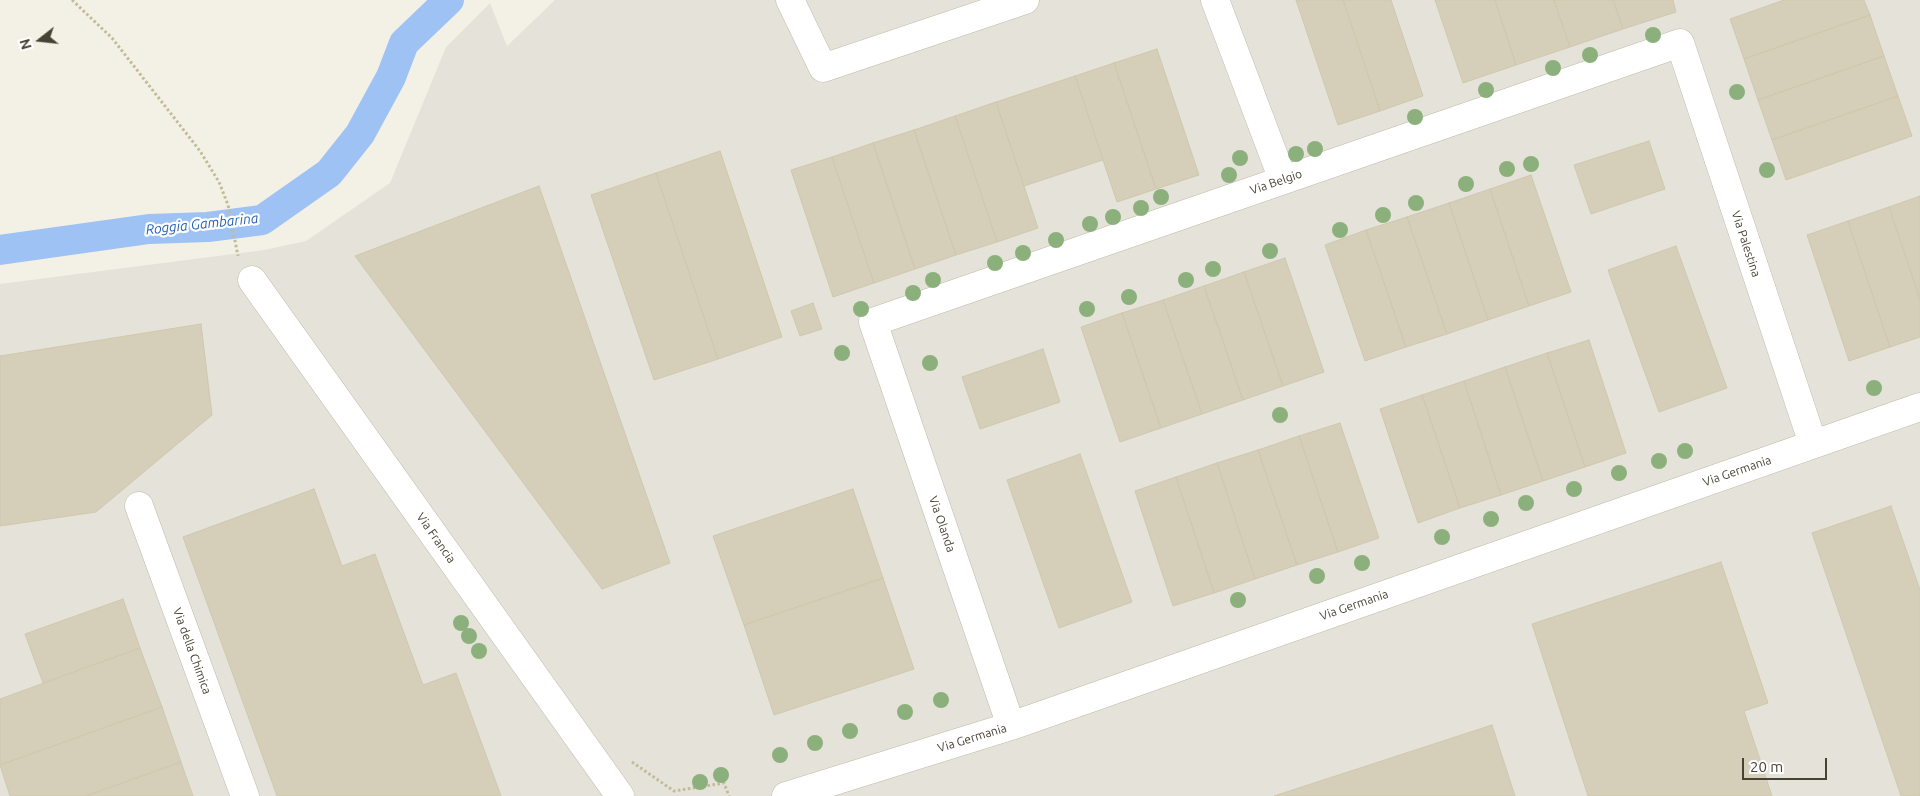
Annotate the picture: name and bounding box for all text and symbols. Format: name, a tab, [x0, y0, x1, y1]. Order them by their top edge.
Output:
north arrow	[15, 15, 65, 65]
text: N	[16, 37, 35, 51]
street label: Via Belgio	[1248, 166, 1304, 198]
street label: Via Palestina	[1729, 209, 1763, 279]
water label: Roggia Gambarina	[145, 210, 259, 238]
street label: Via Germania	[1701, 453, 1773, 489]
street label: Via Olanda	[926, 494, 958, 554]
street label: Via Francia	[413, 510, 459, 566]
street label: Via Germania	[1318, 587, 1390, 623]
street label: Via della Chimica	[170, 606, 214, 696]
street label: Via Germania	[936, 721, 1008, 755]
scale bar	[1745, 748, 1830, 780]
text: 20 m	[1750, 758, 1783, 775]

